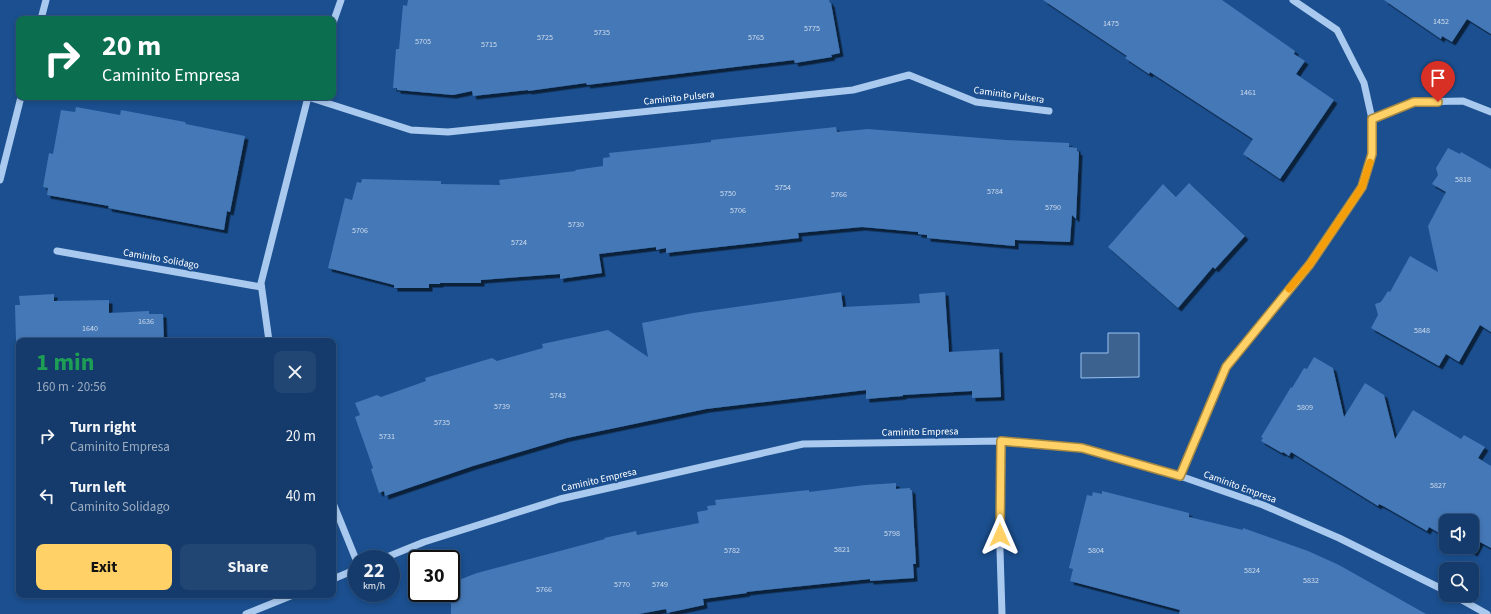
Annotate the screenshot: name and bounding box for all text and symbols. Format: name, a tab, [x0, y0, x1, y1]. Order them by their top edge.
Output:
house number: 1452	[1433, 16, 1449, 27]
house number: 1475	[1103, 18, 1119, 29]
house number: 5775	[804, 23, 820, 34]
text: 20 m	[102, 26, 161, 66]
house number: 5735	[594, 27, 610, 38]
icon: right	[36, 32, 88, 84]
house number: 5725	[537, 32, 553, 43]
house number: 5765	[748, 32, 764, 43]
house number: 5705	[415, 36, 431, 47]
house number: 5715	[481, 39, 497, 50]
pin	[1421, 61, 1455, 102]
text: Caminito Empresa	[102, 63, 240, 88]
icon: arrive	[1427, 67, 1449, 89]
street label: Caminito Pulsera	[973, 83, 1045, 107]
street label: Caminito Pulsera	[643, 87, 715, 109]
house number: 1461	[1240, 87, 1256, 98]
house number: 5818	[1455, 174, 1471, 185]
house number: 5754	[775, 182, 791, 193]
house number: 5784	[987, 186, 1003, 197]
house number: 5750	[720, 188, 736, 199]
house number: 5766	[831, 189, 847, 200]
house number: 5790	[1045, 202, 1061, 213]
house number: 5706	[730, 205, 746, 216]
house number: 5730	[568, 219, 584, 230]
house number: 5706	[352, 225, 368, 236]
house number: 5724	[511, 237, 527, 248]
street label: Caminito Solidago	[122, 245, 200, 273]
house number: 1636	[138, 316, 154, 327]
house number: 1640	[82, 323, 98, 334]
house number: 5848	[1414, 325, 1430, 336]
text: 1 min	[36, 345, 94, 380]
button: close	[274, 351, 316, 393]
text: 160 m · 20:56	[36, 378, 106, 396]
house number: 5743	[550, 390, 566, 401]
house number: 5739	[494, 401, 510, 412]
house number: 5809	[1297, 402, 1313, 413]
text: Turn right	[70, 417, 136, 438]
house number: 5735	[434, 417, 450, 428]
street label: Caminito Empresa	[882, 424, 958, 440]
icon: right	[36, 425, 58, 447]
text: 20 m	[286, 426, 316, 447]
house number: 5731	[379, 431, 395, 442]
text: Caminito Empresa	[70, 438, 170, 456]
street label: Caminito Empresa	[560, 465, 638, 495]
street label: Caminito Empresa	[1202, 467, 1278, 507]
text: Turn left	[70, 477, 126, 498]
house number: 5827	[1430, 480, 1446, 491]
icon: left	[36, 485, 58, 507]
text: 40 m	[286, 486, 316, 507]
text: Caminito Solidago	[70, 498, 170, 516]
position arrow	[979, 514, 1021, 556]
map controls	[1439, 514, 1479, 602]
button: sound	[1439, 514, 1479, 554]
house number: 5798	[884, 528, 900, 539]
button: Exit	[36, 544, 172, 590]
button: Share	[180, 544, 316, 590]
house number: 5821	[834, 544, 850, 555]
house number: 5782	[724, 545, 740, 556]
house number: 5804	[1088, 545, 1104, 556]
speed limit sign: 30	[408, 550, 460, 602]
text: 22	[363, 557, 385, 585]
button: search	[1439, 562, 1479, 602]
house number: 5824	[1244, 565, 1260, 576]
house number: 5832	[1303, 575, 1319, 586]
text: km/h	[363, 579, 385, 593]
house number: 5770	[614, 579, 630, 590]
house number: 5749	[652, 579, 668, 590]
house number: 5766	[536, 584, 552, 595]

